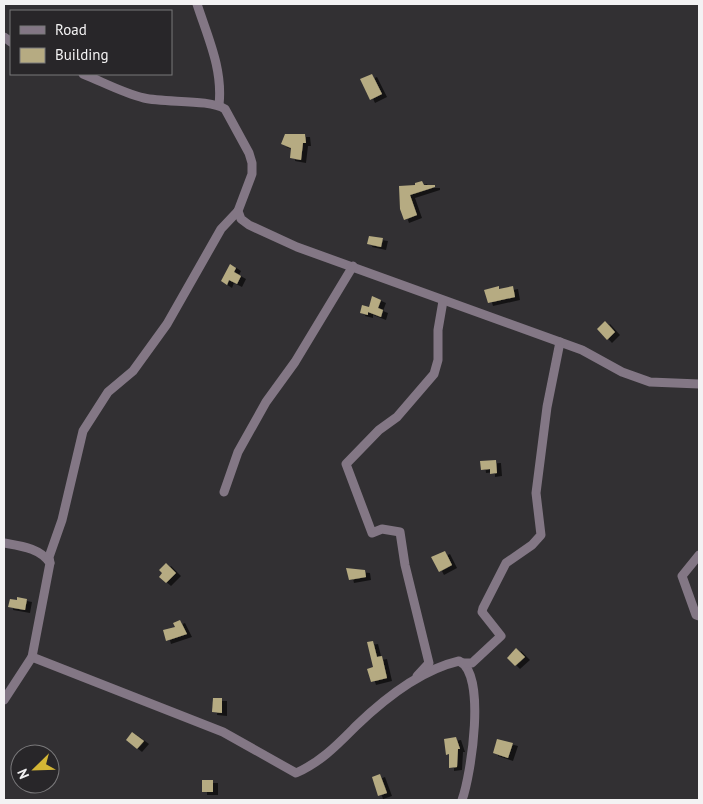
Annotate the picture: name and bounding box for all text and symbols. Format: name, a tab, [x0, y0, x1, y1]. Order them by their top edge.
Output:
legend	[10, 10, 172, 75]
text: Road	[55, 20, 87, 39]
text: Building	[55, 45, 109, 64]
north arrow	[10, 744, 60, 794]
text: N	[13, 766, 33, 782]

